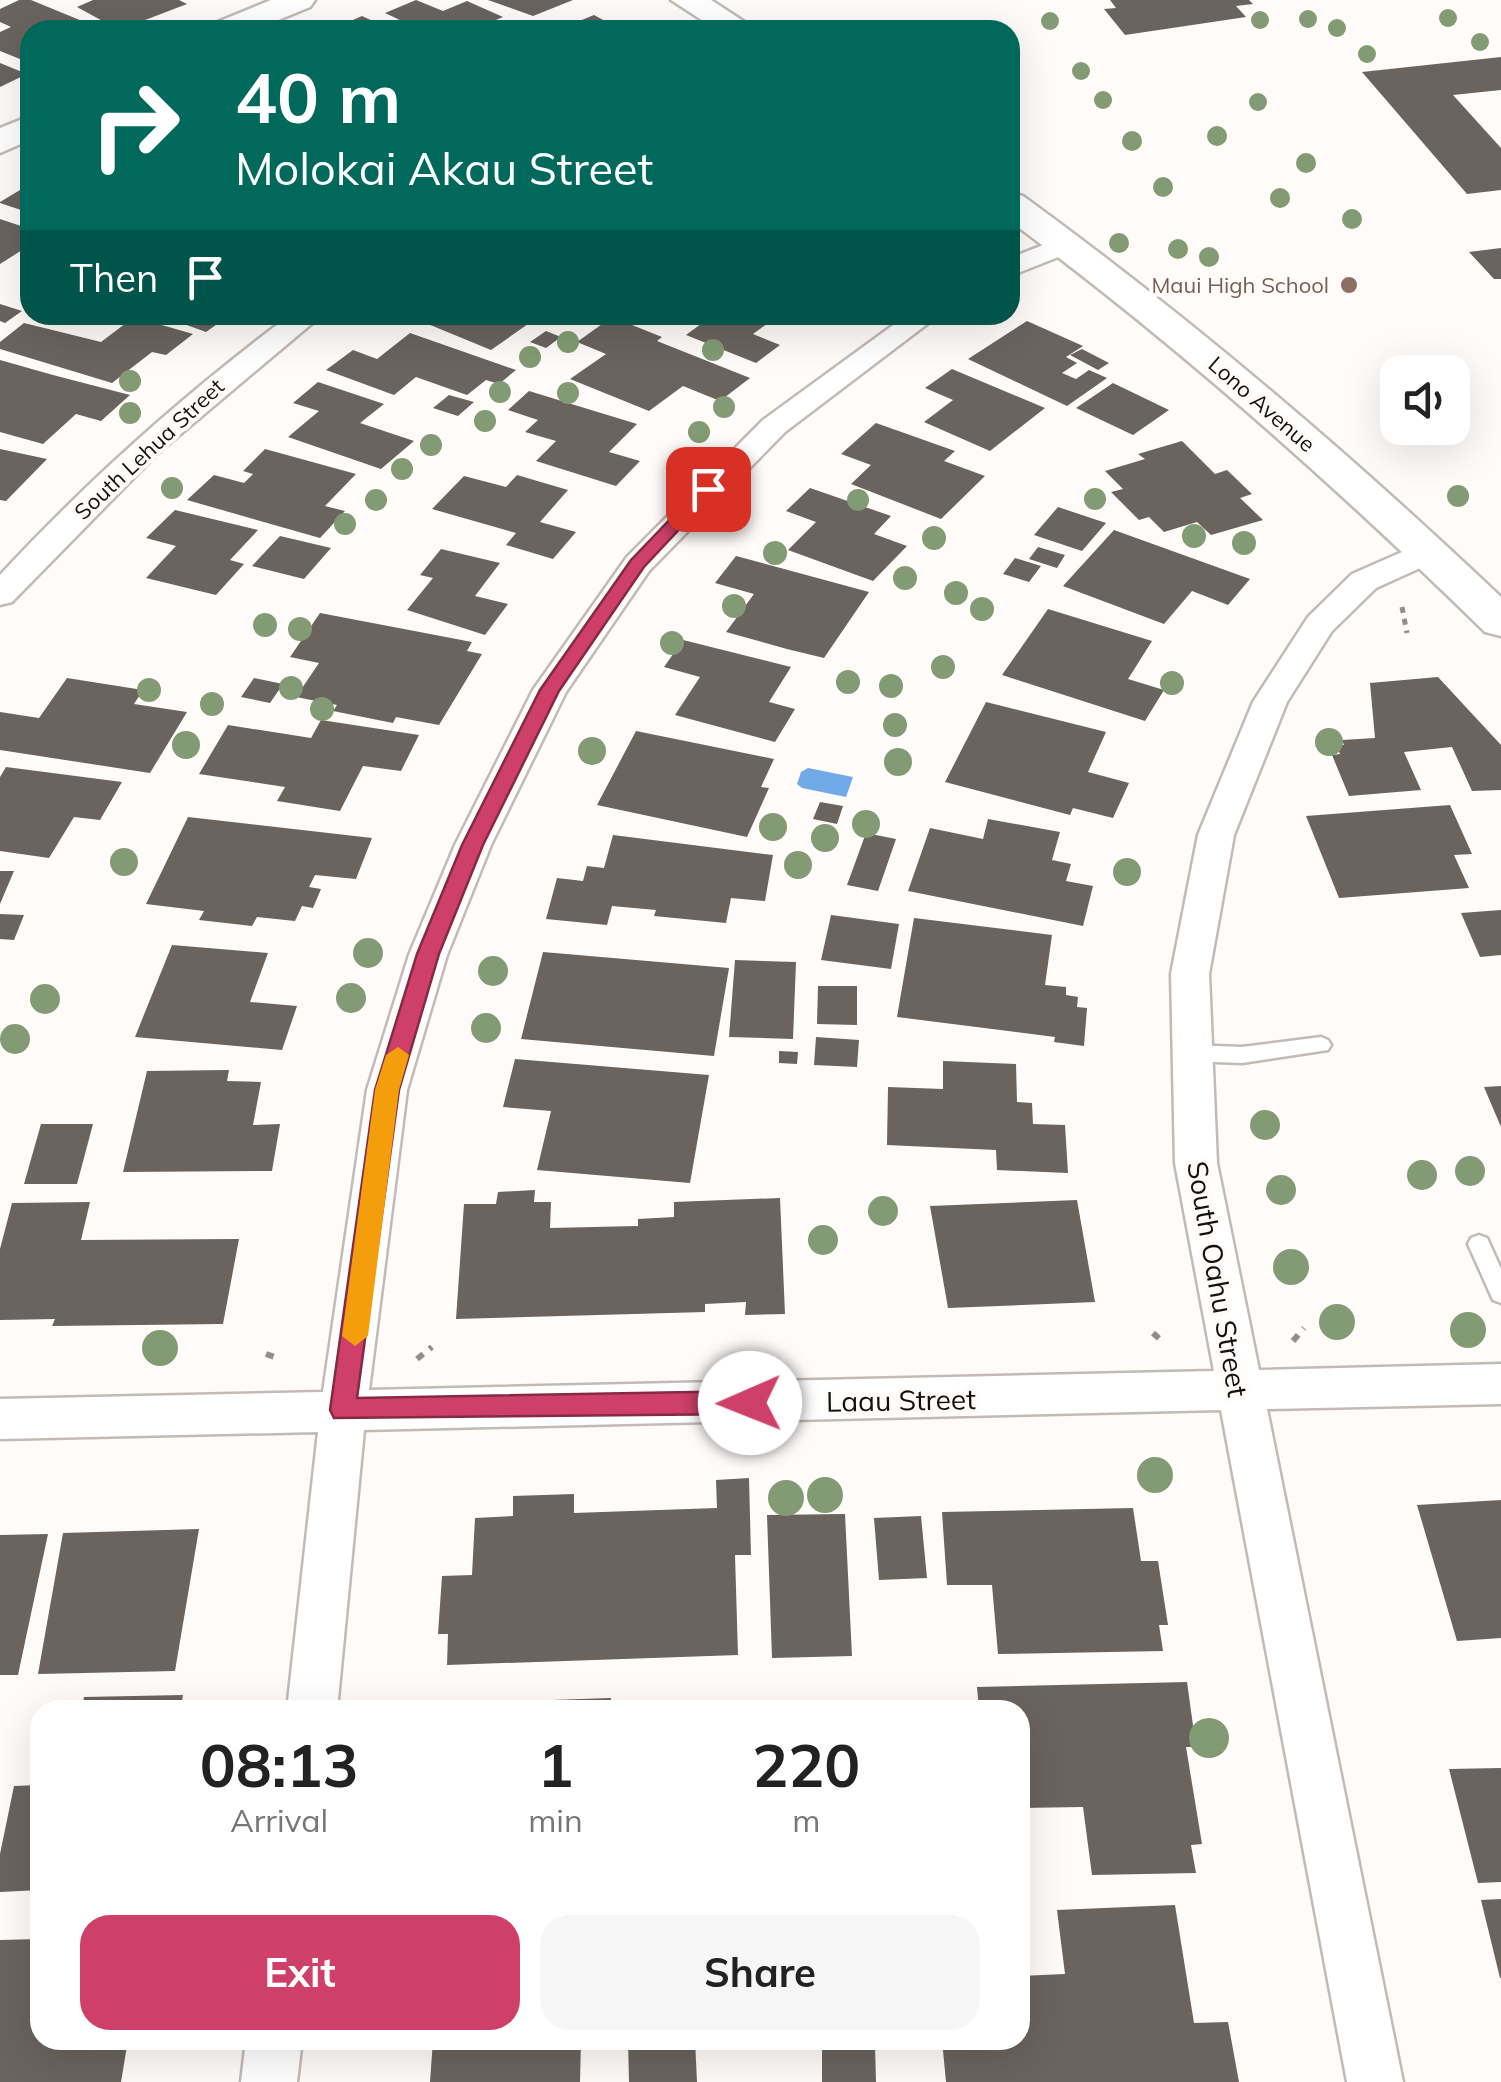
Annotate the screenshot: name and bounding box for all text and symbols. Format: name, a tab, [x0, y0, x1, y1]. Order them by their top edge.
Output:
text: 40 m	[235, 53, 401, 141]
icon: right	[70, 60, 200, 190]
text: Molokai Akau Street	[235, 140, 653, 196]
icon: arrive	[178, 250, 233, 305]
text: Then	[70, 254, 158, 302]
place label: Maui High School	[1151, 271, 1329, 299]
marker: Maui High School	[1338, 274, 1360, 296]
street label: Lono Avenue	[1203, 350, 1321, 458]
map controls	[1380, 355, 1470, 445]
button: sound	[1380, 355, 1470, 445]
street label: South Lehua Street	[68, 372, 230, 526]
pin	[666, 447, 751, 532]
icon: arrive	[681, 462, 736, 517]
street label: South Oahu Street	[1180, 1158, 1256, 1400]
position arrow	[698, 1351, 802, 1455]
street label: Laau Street	[826, 1381, 976, 1419]
text: 08:13	[200, 1727, 359, 1802]
text: 1	[537, 1727, 573, 1802]
text: 220	[752, 1727, 860, 1802]
text: Arrival	[230, 1800, 328, 1840]
text: min	[528, 1800, 583, 1840]
text: m	[792, 1800, 820, 1840]
button: Exit	[80, 1915, 520, 2030]
button: Share	[540, 1915, 980, 2030]

